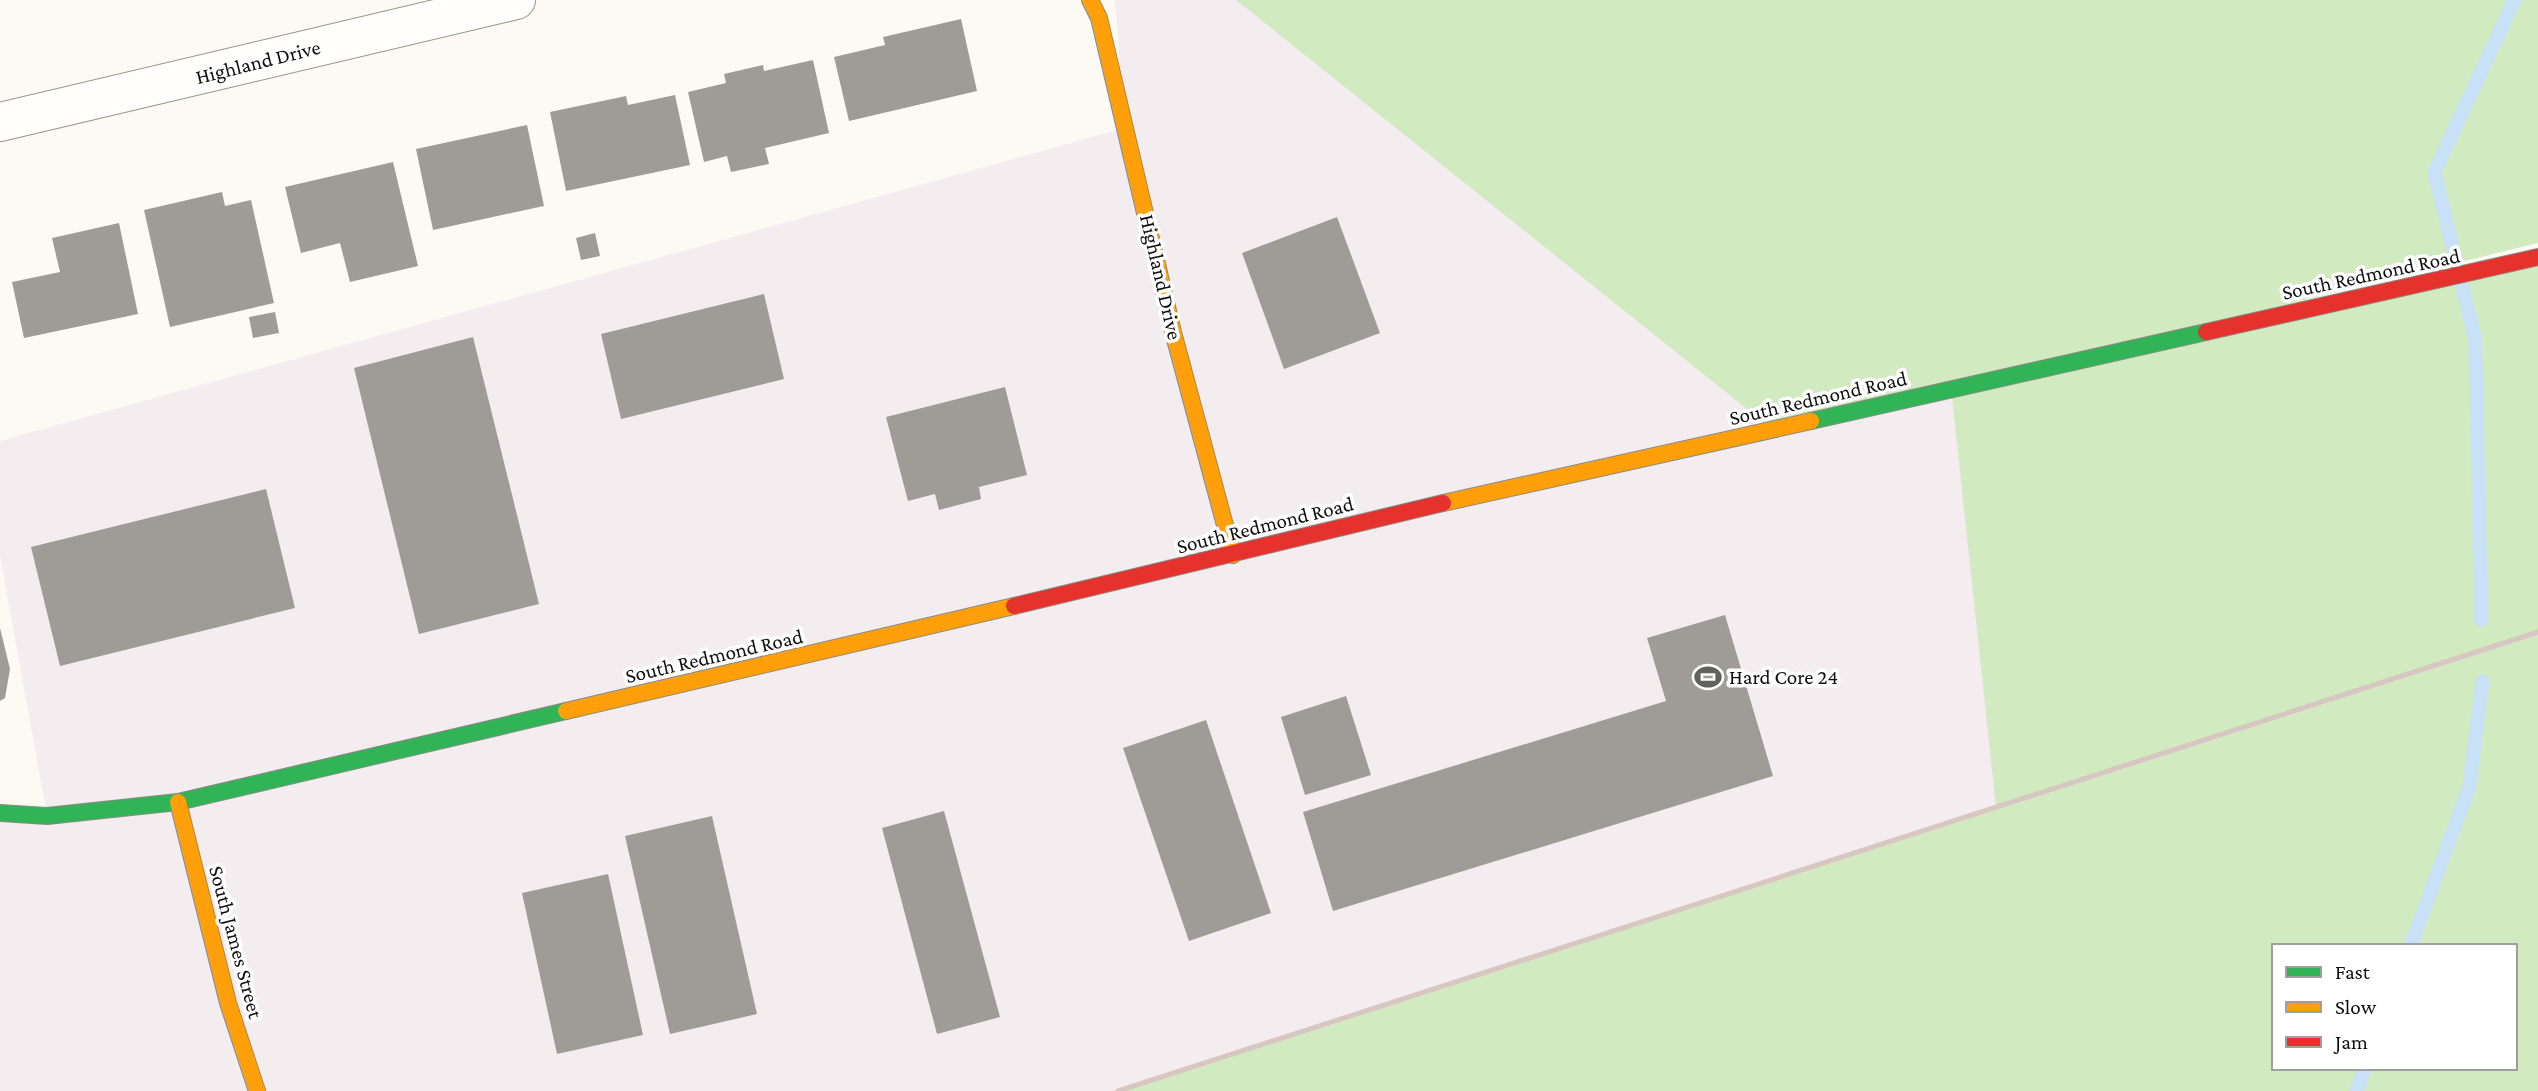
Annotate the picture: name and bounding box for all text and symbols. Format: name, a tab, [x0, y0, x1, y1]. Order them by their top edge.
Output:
street label: Highland Drive	[193, 35, 323, 89]
street label: Highland Drive	[1135, 212, 1187, 342]
street label: South Redmond Road	[2280, 243, 2462, 305]
street label: South Redmond Road	[1727, 366, 1909, 430]
street label: South Redmond Road	[1174, 491, 1356, 559]
street label: South Redmond Road	[623, 624, 805, 688]
sports icon: Hard Core 24	[1693, 662, 1723, 692]
place label: Hard Core 24	[1729, 665, 1838, 689]
street label: South James Street	[204, 863, 268, 1022]
legend	[2272, 944, 2517, 1070]
text: Fast	[2335, 960, 2371, 984]
text: Slow	[2335, 995, 2377, 1019]
text: Jam	[2333, 1030, 2368, 1054]

